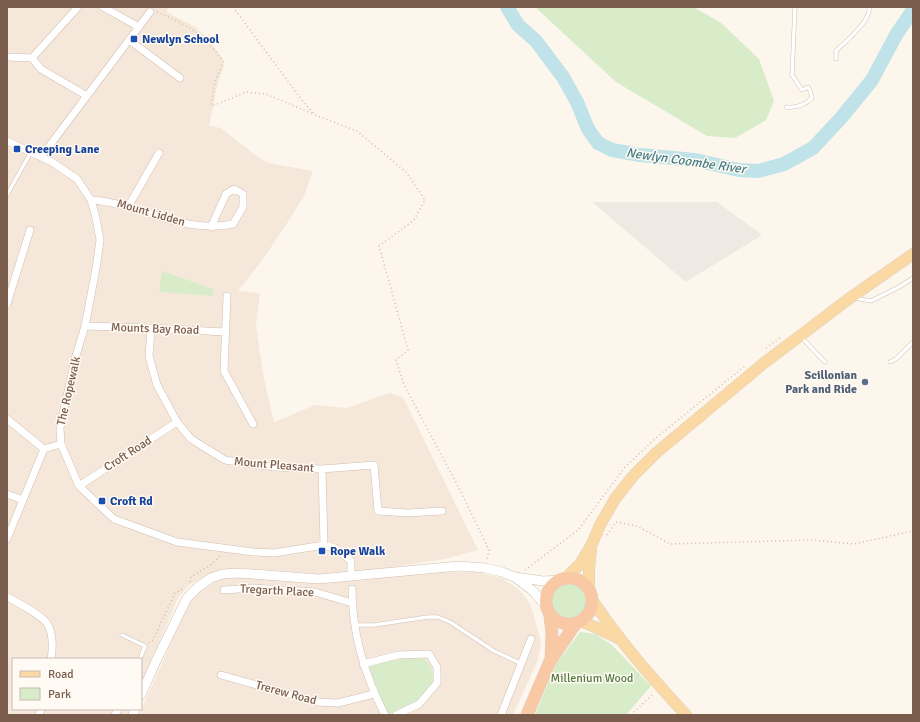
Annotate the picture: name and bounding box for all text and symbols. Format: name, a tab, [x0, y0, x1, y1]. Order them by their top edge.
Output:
place label: Newlyn School	[142, 32, 220, 47]
marker: Newlyn School	[129, 34, 139, 44]
place label: Creeping Lane	[25, 142, 100, 157]
marker: Creeping Lane	[12, 144, 22, 154]
water label: Newlyn Coombe River	[625, 145, 749, 178]
street label: Mount Lidden	[115, 196, 187, 230]
street label: Mounts Bay Road	[111, 320, 199, 338]
street label: The Ropewalk	[54, 355, 84, 427]
place label: Scillonian Park and Ride	[785, 368, 857, 397]
marker: Scillonian Park and Ride	[860, 377, 870, 387]
street label: Croft Road	[101, 433, 155, 475]
street label: Mount Pleasant	[233, 454, 315, 476]
place label: Croft Rd	[110, 494, 153, 509]
marker: Croft Rd	[97, 496, 107, 506]
place label: Rope Walk	[330, 544, 386, 559]
marker: Rope Walk	[317, 546, 327, 556]
street label: Tregarth Place	[240, 582, 314, 600]
legend	[12, 658, 142, 710]
text: Road	[48, 667, 74, 682]
park label: Millenium Wood	[551, 671, 633, 686]
street label: Trerew Road	[254, 678, 318, 708]
text: Park	[48, 687, 71, 702]

